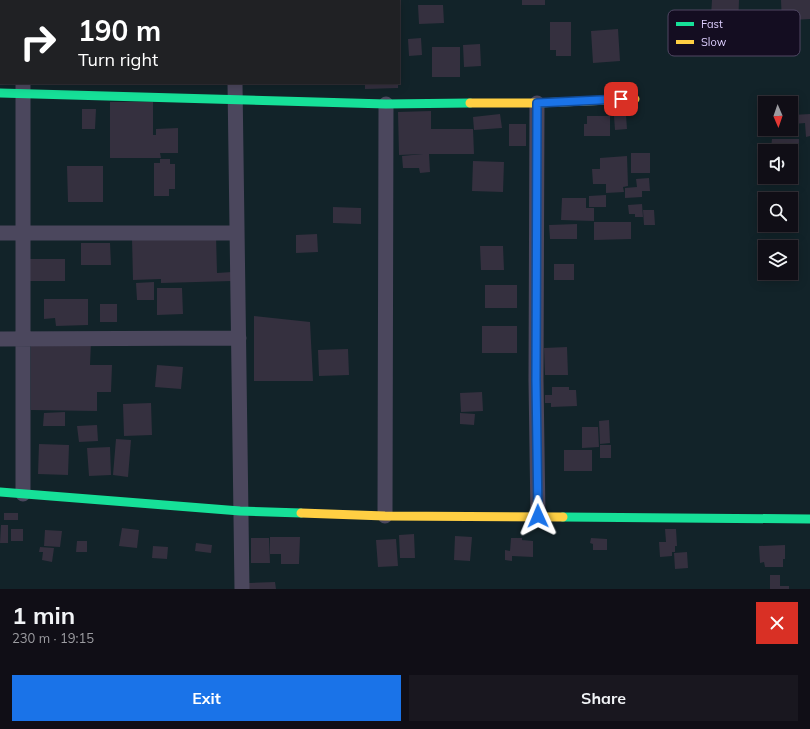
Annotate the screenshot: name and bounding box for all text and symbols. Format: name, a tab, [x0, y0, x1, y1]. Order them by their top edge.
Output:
legend	[668, 10, 800, 56]
text: 190 m	[78, 13, 161, 48]
icon: right	[12, 16, 64, 68]
text: Fast	[701, 17, 723, 31]
text: Slow	[701, 35, 727, 49]
text: Turn right	[78, 48, 158, 71]
pin	[604, 82, 638, 116]
icon: arrive	[610, 88, 632, 110]
north arrow	[758, 96, 798, 136]
map controls	[758, 96, 798, 280]
button: sound	[758, 144, 798, 184]
button: search	[758, 192, 798, 232]
button: layers	[758, 240, 798, 280]
position arrow	[517, 495, 559, 537]
text: 1 min	[12, 600, 75, 630]
button: close	[756, 602, 798, 644]
text: 230 m · 19:15	[12, 630, 94, 646]
button: Exit	[12, 675, 401, 721]
button: Share	[409, 675, 798, 721]

